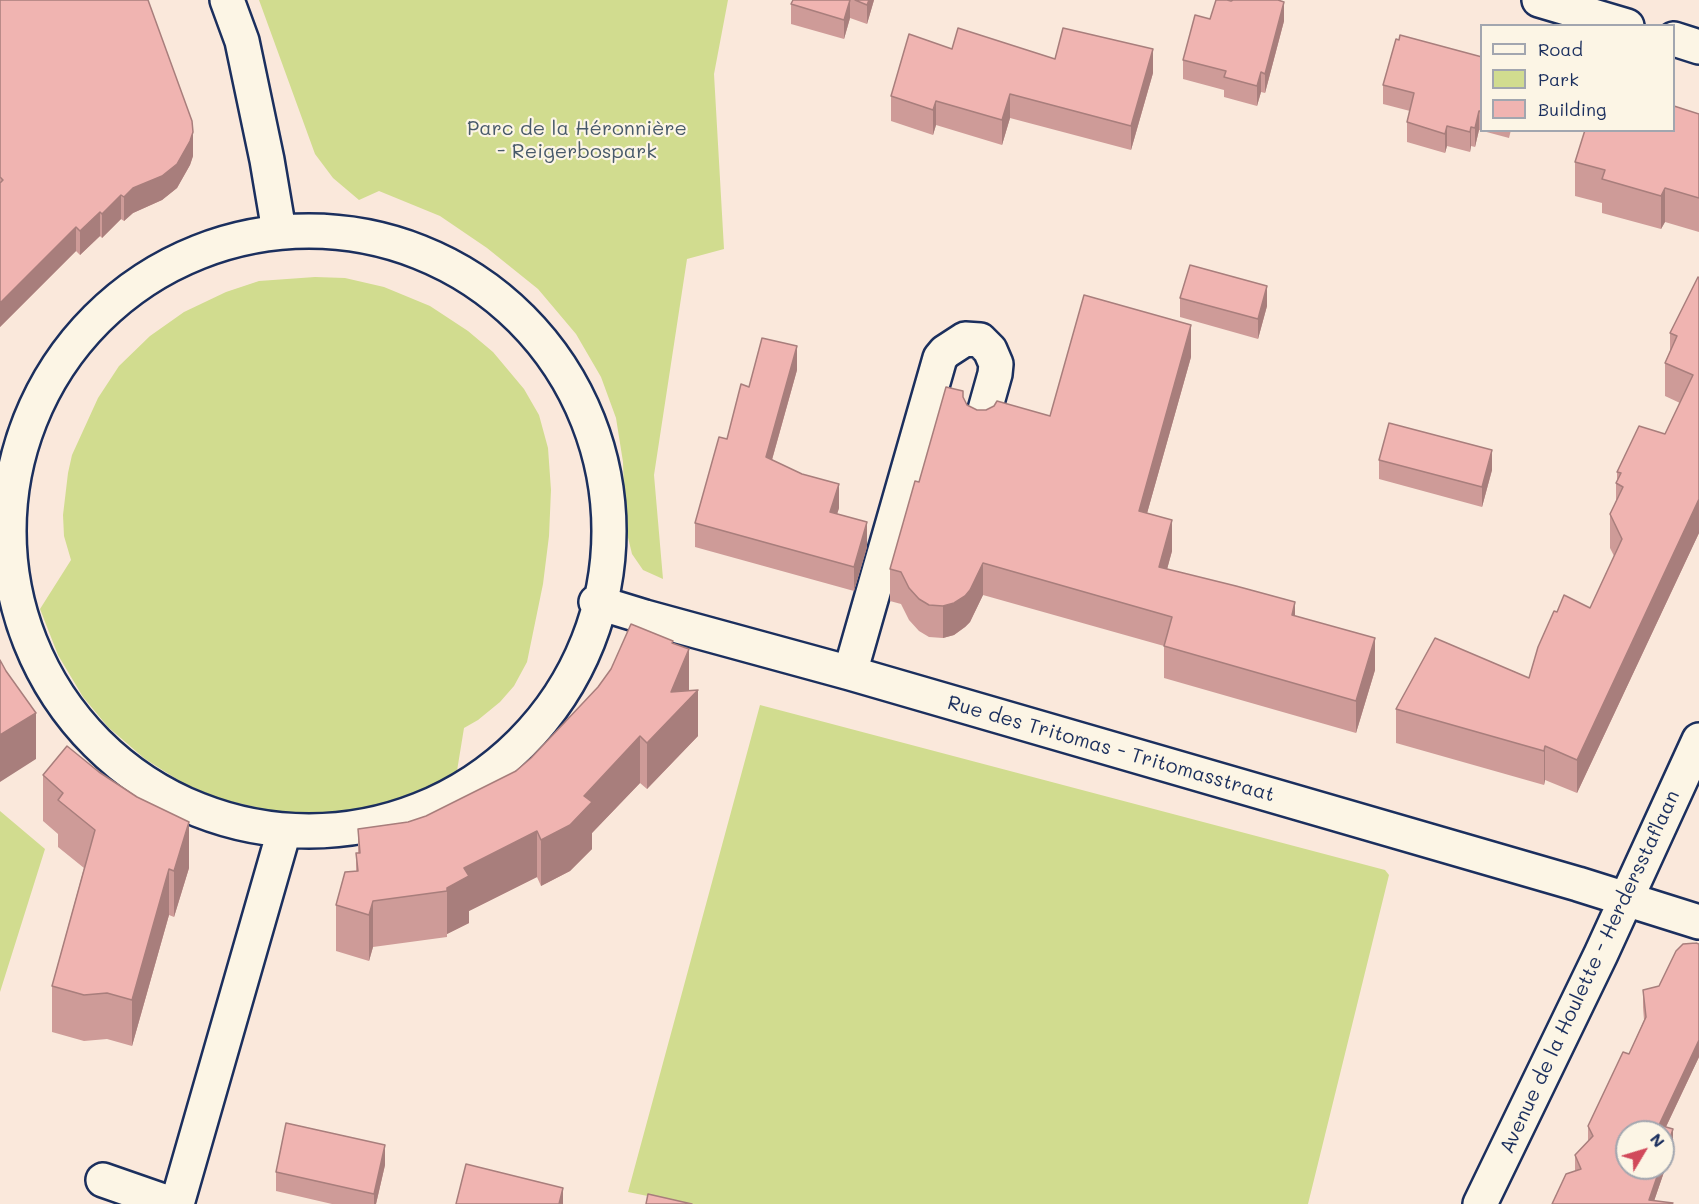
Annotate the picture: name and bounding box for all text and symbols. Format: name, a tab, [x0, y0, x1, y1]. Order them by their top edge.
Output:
legend	[1480, 24, 1675, 132]
text: Road	[1538, 37, 1583, 61]
text: Park	[1538, 67, 1579, 91]
text: Building	[1538, 97, 1606, 121]
park label: Parc de la Héronnière - Reigerbospark	[467, 117, 687, 164]
street label: Rue des Tritomas - Tritomasstraat	[945, 691, 1277, 807]
street label: Avenue de la Houlette - Herdersstaflaan	[1495, 787, 1685, 1157]
north arrow	[1615, 1120, 1675, 1180]
text: N	[1646, 1129, 1670, 1151]

